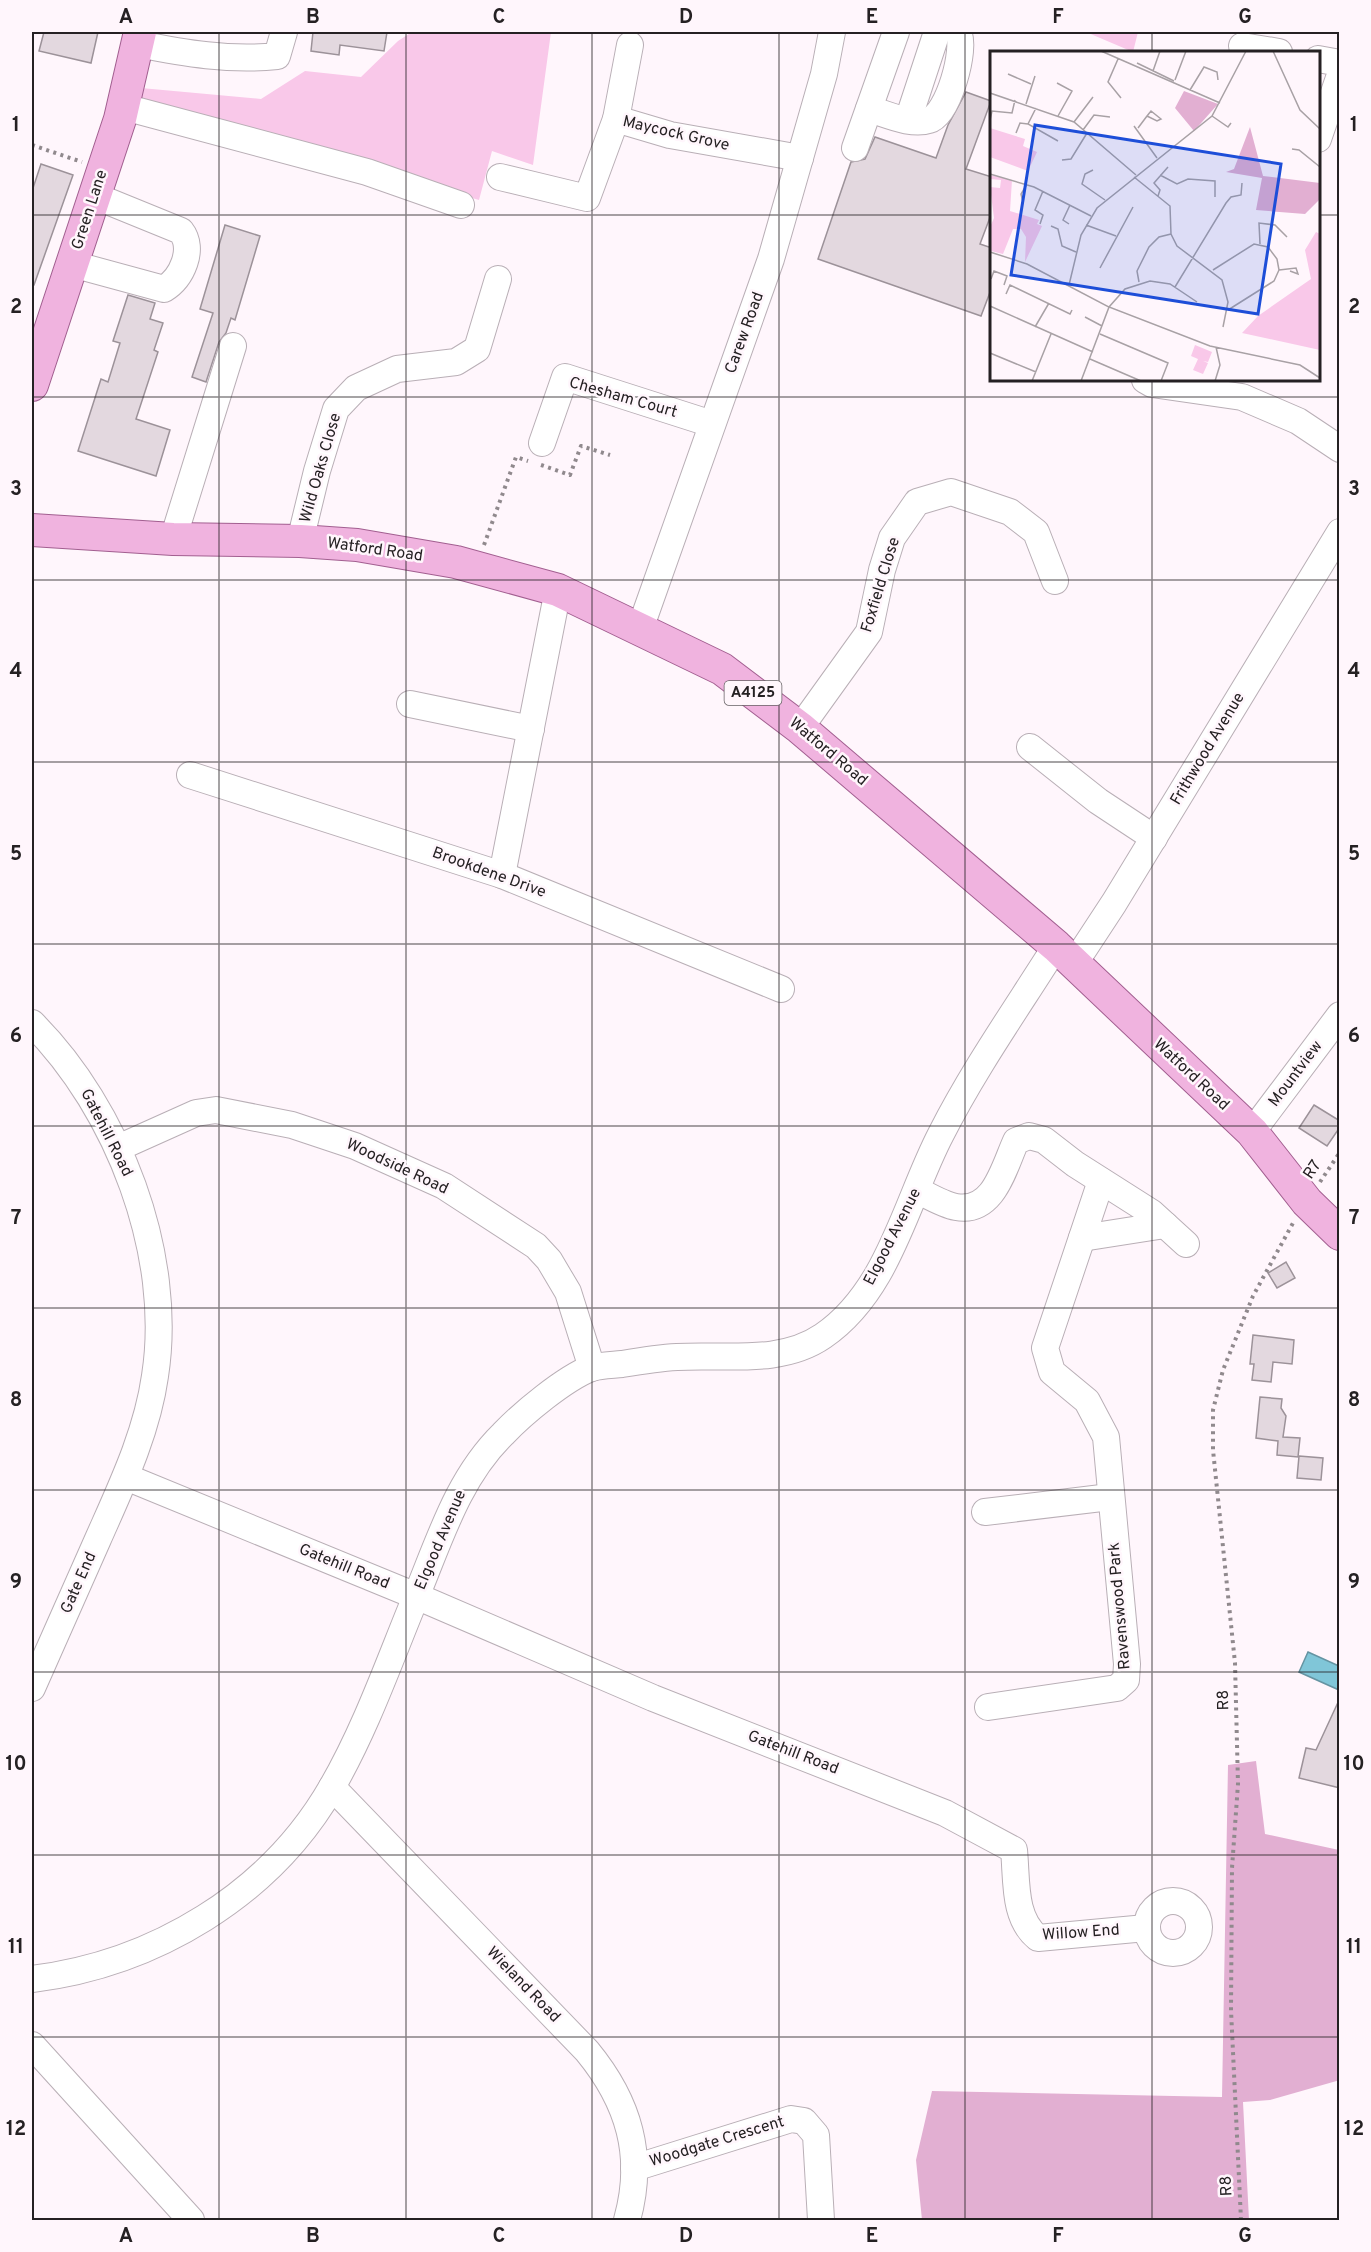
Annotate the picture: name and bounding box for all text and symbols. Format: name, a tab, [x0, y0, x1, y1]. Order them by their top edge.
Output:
text: A	[119, 5, 133, 31]
text: B	[306, 5, 320, 31]
text: C	[493, 5, 505, 31]
text: D	[679, 5, 693, 31]
text: E	[866, 5, 878, 31]
text: F	[1052, 5, 1064, 31]
text: G	[1238, 5, 1252, 31]
inset map	[990, 51, 1320, 381]
street label: Maycock Grove	[621, 112, 731, 156]
text: 1	[12, 113, 20, 139]
text: 1	[1350, 113, 1358, 139]
street label: Green Lane	[68, 168, 112, 252]
street label: Carew Road	[721, 289, 769, 377]
text: 2	[10, 295, 22, 321]
text: 2	[1348, 295, 1360, 321]
street label: Chesham Court	[567, 373, 679, 423]
street label: Wild Oaks Close	[296, 411, 346, 525]
text: 3	[10, 477, 22, 503]
text: 3	[1348, 477, 1360, 503]
street label: Watford Road	[326, 533, 424, 567]
street label: Foxfield Close	[857, 535, 905, 635]
text: 4	[10, 659, 22, 685]
text: 4	[1348, 659, 1360, 685]
road number: A4125	[724, 681, 782, 705]
street label: Frithwood Avenue	[1167, 689, 1249, 809]
street label: Watford Road	[785, 713, 871, 791]
text: 5	[10, 842, 22, 868]
text: 5	[1348, 842, 1360, 868]
street label: Brookdene Drive	[429, 843, 549, 903]
text: 6	[10, 1024, 22, 1050]
text: 6	[1348, 1024, 1360, 1050]
street label: Watford Road	[1149, 1035, 1233, 1115]
street label: Mountview	[1265, 1037, 1327, 1111]
street label: Gatehill Road	[75, 1086, 137, 1180]
street label: Woodside Road	[343, 1135, 451, 1199]
street label: R7	[1299, 1157, 1327, 1183]
street label: Elgood Avenue	[860, 1185, 926, 1289]
text: 7	[11, 1206, 21, 1232]
text: 7	[1349, 1206, 1359, 1232]
text: 8	[10, 1388, 22, 1414]
text: 8	[1348, 1388, 1360, 1414]
street label: Elgood Avenue	[411, 1487, 471, 1593]
street label: Gatehill Road	[296, 1540, 392, 1594]
street label: Ravenswood Park	[1104, 1542, 1136, 1670]
street label: Gate End	[57, 1549, 101, 1617]
text: 9	[10, 1570, 22, 1596]
text: 9	[1348, 1570, 1360, 1596]
street label: R8	[1214, 1690, 1234, 1710]
street label: Gatehill Road	[745, 1726, 841, 1780]
text: 10	[5, 1752, 27, 1778]
text: 10	[1343, 1752, 1365, 1778]
street label: Willow End	[1042, 1920, 1120, 1946]
text: 11	[8, 1935, 24, 1961]
text: 11	[1346, 1935, 1362, 1961]
street label: Wieland Road	[482, 1943, 564, 2027]
street label: Woodgate Crescent	[647, 2112, 787, 2172]
text: 12	[6, 2117, 26, 2143]
text: 12	[1344, 2117, 1364, 2143]
street label: R8	[1216, 2175, 1238, 2197]
text: A	[119, 2224, 133, 2250]
text: B	[306, 2224, 320, 2250]
text: C	[493, 2224, 505, 2250]
text: D	[679, 2224, 693, 2250]
text: E	[866, 2224, 878, 2250]
text: F	[1052, 2224, 1064, 2250]
text: G	[1238, 2224, 1252, 2250]

